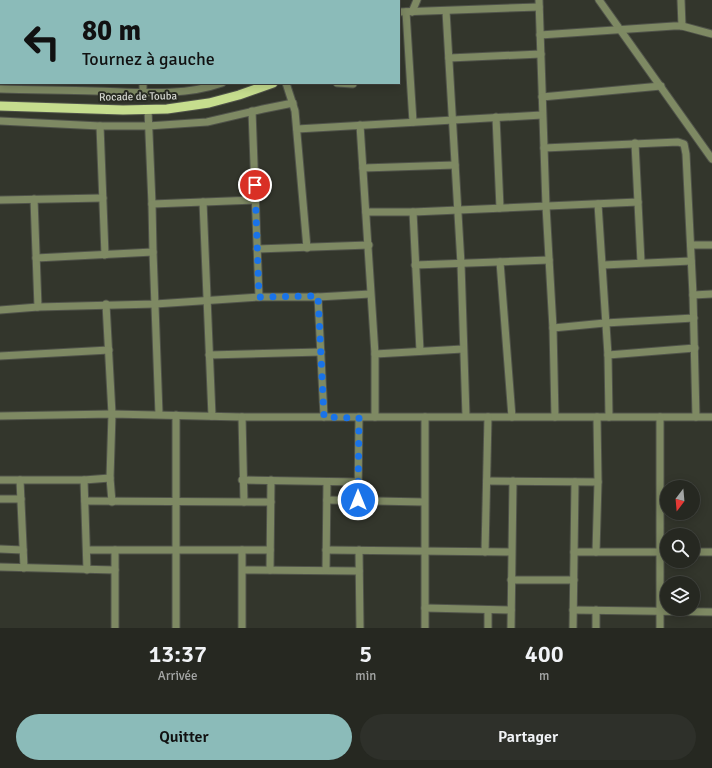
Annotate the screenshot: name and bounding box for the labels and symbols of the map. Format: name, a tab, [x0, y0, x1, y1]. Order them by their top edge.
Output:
street label: Rocade de Touba	[99, 89, 178, 104]
pin	[238, 168, 272, 202]
position arrow	[337, 479, 379, 521]
north arrow	[660, 480, 700, 520]

